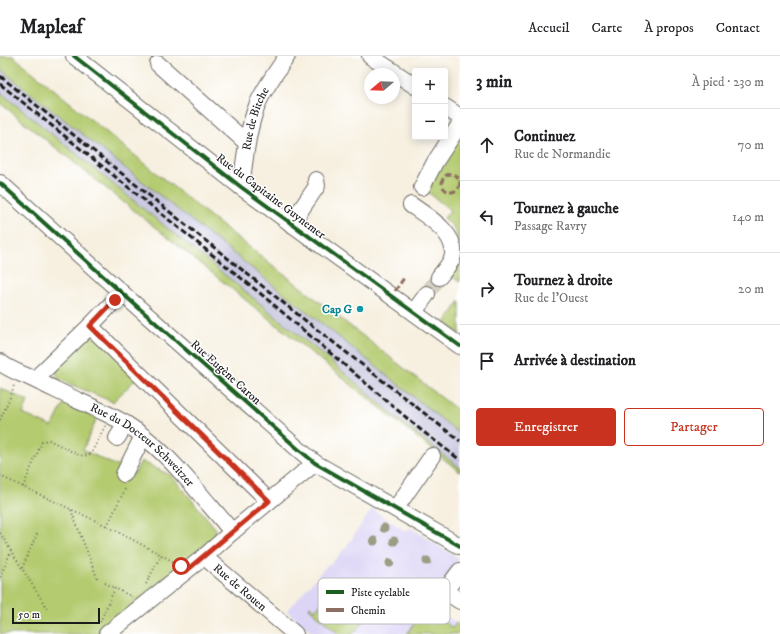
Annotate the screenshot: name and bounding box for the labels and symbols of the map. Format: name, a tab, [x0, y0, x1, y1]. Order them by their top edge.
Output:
north arrow	[364, 68, 400, 104]
street label: Rue de Bitche	[239, 84, 273, 151]
street label: Rue du Capitaine Guynemer	[213, 150, 329, 243]
route end	[106, 291, 124, 309]
place label: Cap G	[322, 302, 353, 317]
marker: Cap G	[355, 304, 365, 314]
street label: Rue Eugène Caron	[187, 337, 265, 408]
street label: Rue du Docteur Schweitzer	[88, 400, 198, 490]
route start	[172, 557, 190, 575]
street label: Rue de Rouen	[210, 561, 270, 615]
legend	[318, 578, 450, 624]
text: Piste cyclable	[351, 586, 410, 600]
text: Chemin	[351, 604, 386, 618]
scale bar	[12, 606, 100, 625]

